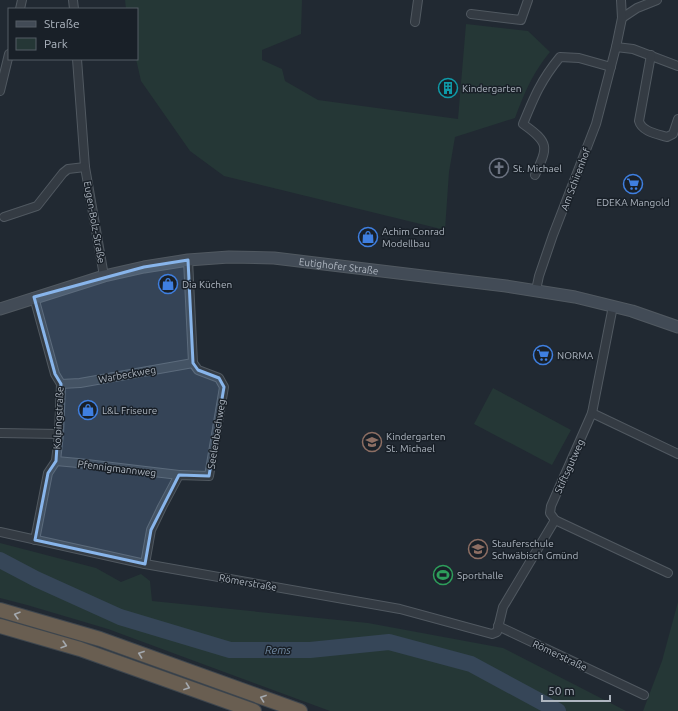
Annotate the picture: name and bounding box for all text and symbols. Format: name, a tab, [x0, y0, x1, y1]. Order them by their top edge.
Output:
legend	[8, 8, 138, 60]
text: Straße	[44, 17, 80, 30]
text: Park	[44, 37, 68, 50]
building icon: Kindergarten	[437, 77, 459, 99]
place label: Kindergarten	[462, 83, 521, 94]
street label: Am Schirenhof	[559, 146, 592, 212]
church icon: St. Michael	[488, 157, 510, 179]
place label: St. Michael	[513, 163, 562, 174]
supermarket icon: EDEKA Mangold	[622, 173, 644, 195]
street label: Eugen-Bolz-Straße	[82, 180, 107, 264]
place label: EDEKA Mangold	[596, 197, 670, 208]
shop icon: Achim Conrad Modellbau	[357, 226, 379, 248]
place label: Achim Conrad Modellbau	[382, 226, 445, 249]
street label: Eutighofer Straße	[298, 256, 379, 277]
shop icon: Dia Küchen	[157, 273, 179, 295]
place label: Dia Küchen	[182, 279, 232, 290]
supermarket icon: NORMA	[532, 344, 554, 366]
place label: NORMA	[557, 350, 594, 361]
street label: Warbeckweg	[98, 364, 157, 385]
street label: Kolpingstraße	[51, 386, 66, 450]
street label: Seelenbachweg	[206, 398, 227, 470]
shop icon: L&L Friseure	[77, 399, 99, 421]
place label: L&L Friseure	[102, 405, 157, 416]
school or university icon: Kindergarten St. Michael	[361, 431, 383, 453]
place label: Kindergarten St. Michael	[386, 431, 445, 454]
street label: Stiftsgutweg	[553, 437, 586, 495]
street label: Pfennigmannweg	[77, 458, 157, 479]
school or university icon: Stauferschule Schwäbisch Gmünd	[467, 538, 489, 560]
place label: Stauferschule Schwäbisch Gmünd	[492, 538, 578, 561]
sports icon: Sporthalle	[432, 564, 454, 586]
place label: Sporthalle	[457, 570, 503, 581]
street label: Römerstraße	[218, 572, 278, 593]
one-way arrow	[13, 611, 20, 620]
street label: Römerstraße	[531, 638, 589, 673]
one-way arrow	[61, 640, 68, 649]
water label: Rems	[265, 644, 291, 656]
one-way arrow	[137, 650, 144, 658]
scale bar	[542, 677, 610, 703]
one-way arrow	[184, 682, 191, 690]
text: 50 m	[548, 684, 575, 697]
one-way arrow	[260, 694, 267, 702]

